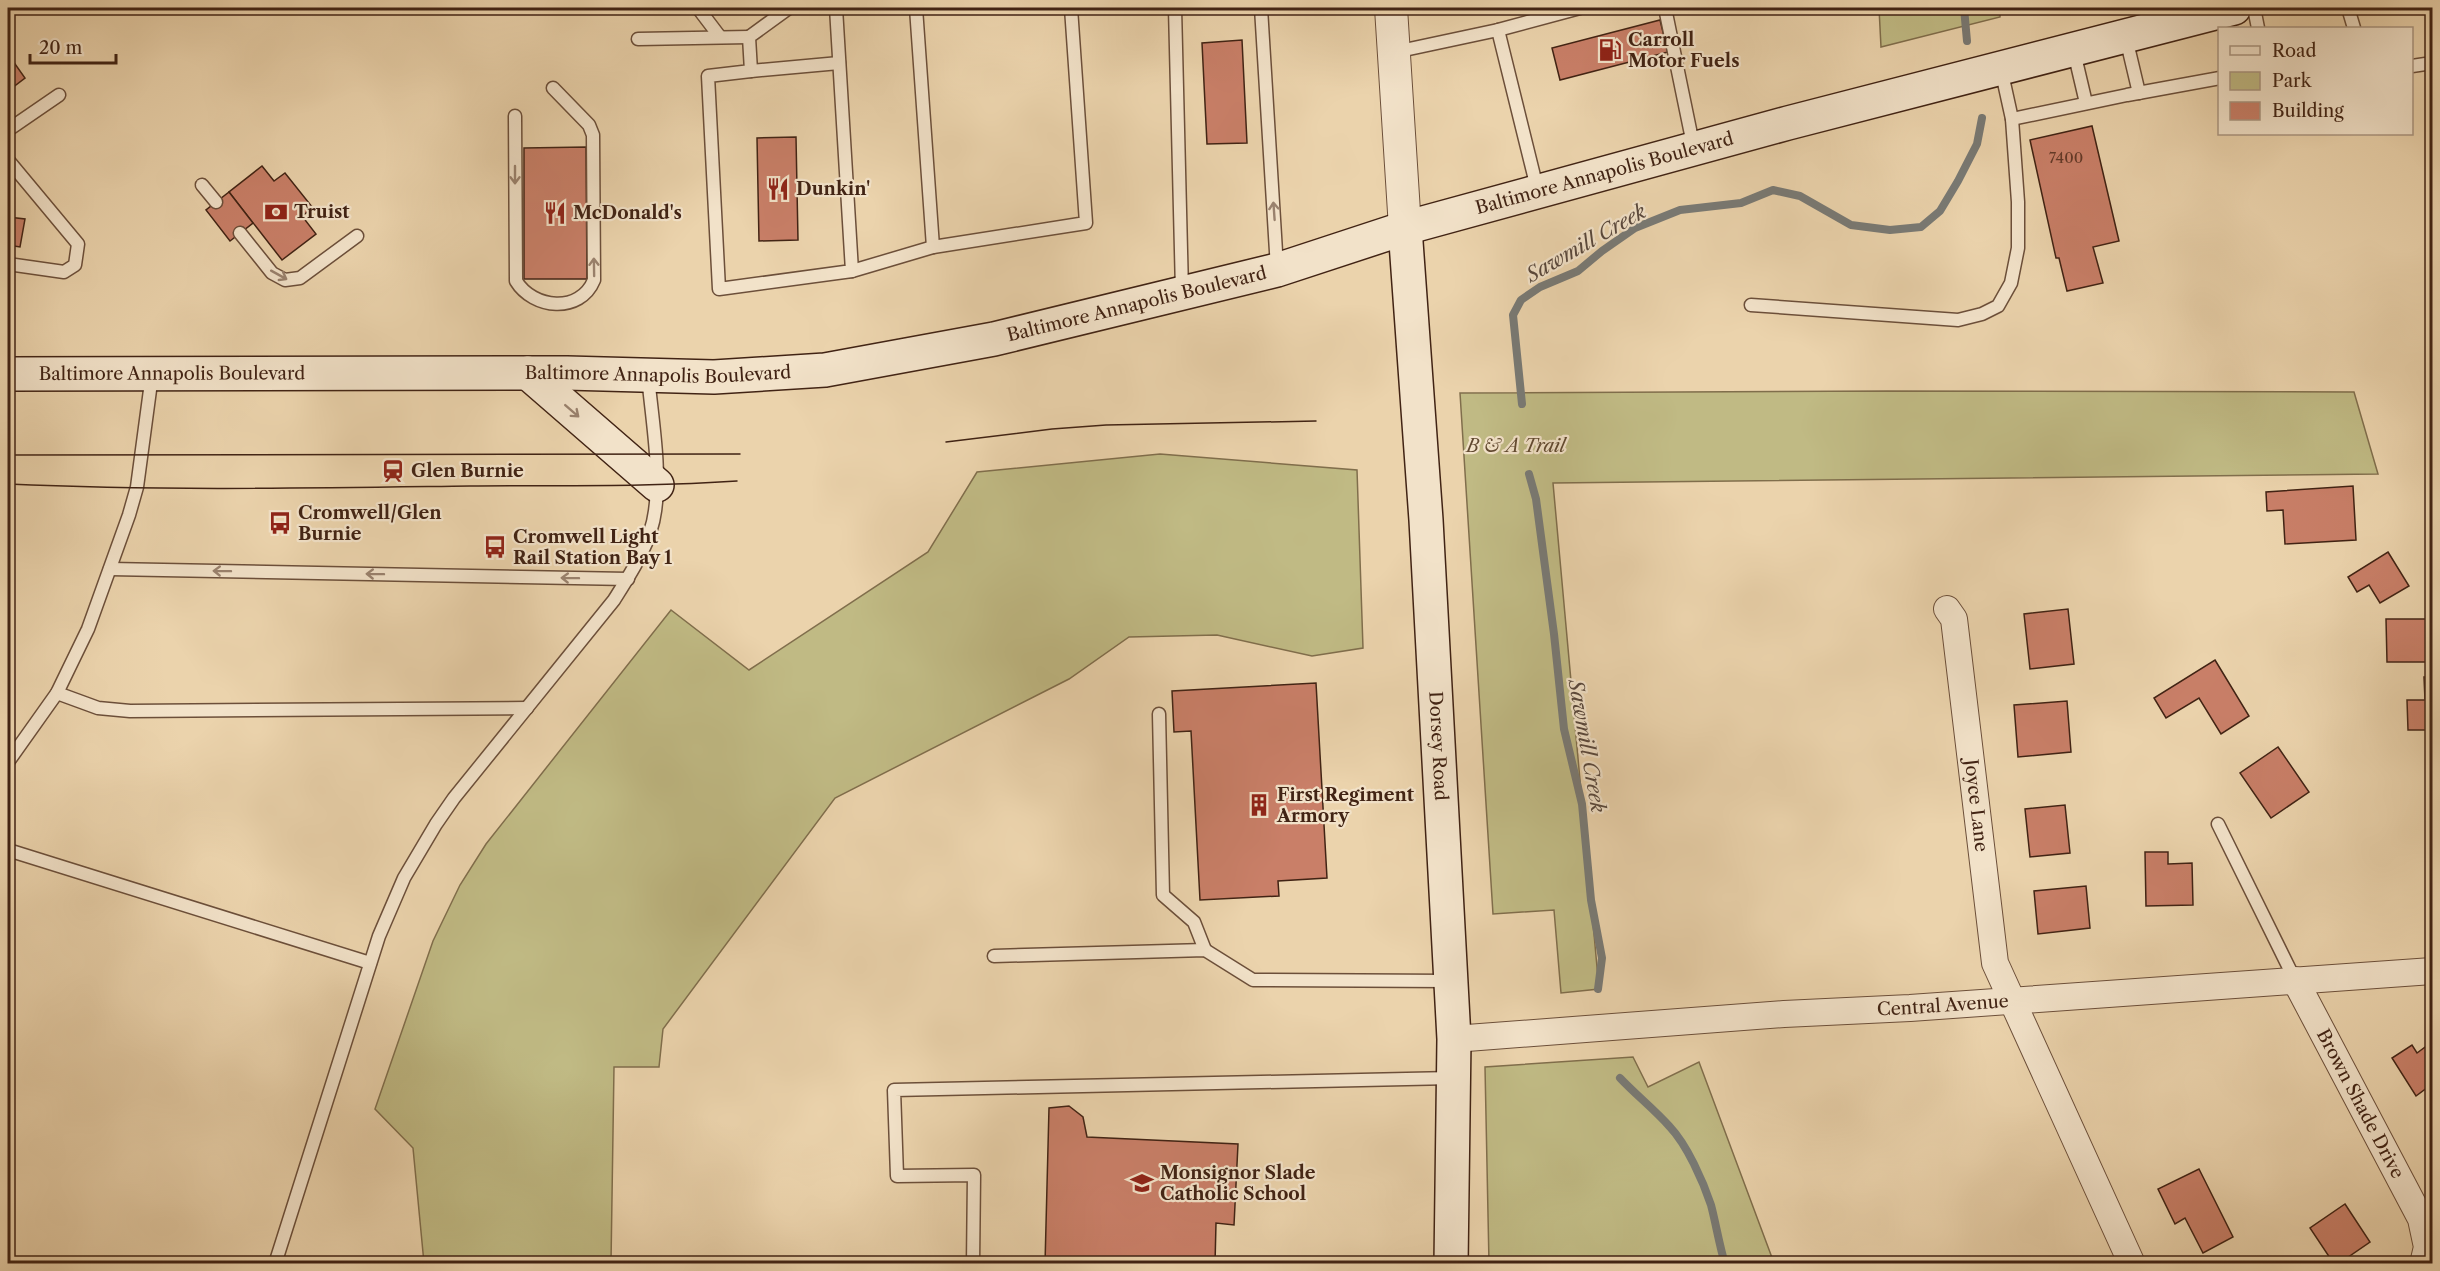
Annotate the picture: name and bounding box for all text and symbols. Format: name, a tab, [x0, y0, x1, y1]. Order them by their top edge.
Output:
scale bar	[30, 27, 116, 65]
legend	[2218, 27, 2413, 135]
place label: Carroll Motor Fuels	[1628, 29, 1740, 72]
text: 20 m	[39, 37, 83, 59]
fuel station icon: Carroll Motor Fuels	[1597, 37, 1623, 63]
text: Road	[2272, 40, 2317, 62]
text: Park	[2272, 70, 2313, 92]
text: Building	[2272, 100, 2344, 122]
street label: Baltimore Annapolis Boulevard	[1473, 127, 1736, 219]
house number: 7400	[2049, 148, 2083, 167]
one-way arrow	[509, 164, 521, 184]
restaurant icon: Dunkin'	[765, 176, 791, 202]
place label: Dunkin'	[796, 178, 870, 200]
bank icon: Truist	[263, 199, 289, 225]
water label: Sawmill Creek	[1521, 199, 1651, 287]
restaurant icon: McDonald's	[542, 200, 568, 226]
place label: Truist	[294, 201, 350, 223]
place label: McDonald's	[573, 202, 682, 224]
one-way arrow	[1268, 202, 1279, 222]
one-way arrow	[588, 258, 600, 278]
street label: Baltimore Annapolis Boulevard	[1005, 262, 1269, 346]
one-way arrow	[270, 270, 288, 282]
street label: Baltimore Annapolis Boulevard	[525, 361, 792, 388]
street label: Baltimore Annapolis Boulevard	[39, 362, 305, 385]
one-way arrow	[564, 405, 580, 418]
park label: B & A Trail	[1464, 435, 1568, 457]
station icon: Glen Burnie	[380, 458, 406, 484]
place label: Glen Burnie	[411, 460, 524, 482]
place label: Cromwell/Glen Burnie	[298, 502, 442, 545]
bus stop icon: Cromwell/Glen Burnie	[267, 510, 293, 536]
place label: Cromwell Light Rail Station Bay 1	[513, 526, 672, 569]
bus stop icon: Cromwell Light Rail Station Bay 1	[482, 534, 508, 560]
one-way arrow	[213, 565, 233, 577]
one-way arrow	[365, 568, 385, 580]
one-way arrow	[560, 572, 580, 583]
water label: Sawmill Creek	[1563, 677, 1611, 815]
street label: Dorsey Road	[1424, 691, 1452, 801]
street label: Joyce Lane	[1959, 755, 1993, 853]
place label: First Regiment Armory	[1276, 784, 1415, 827]
building icon: First Regiment Armory	[1246, 792, 1272, 818]
street label: Central Avenue	[1876, 990, 2010, 1021]
street label: Brown Shade Drive	[2312, 1025, 2409, 1182]
place label: Monsignor Slade Catholic School	[1160, 1162, 1316, 1205]
school or university icon: Monsignor Slade Catholic School	[1129, 1170, 1155, 1196]

